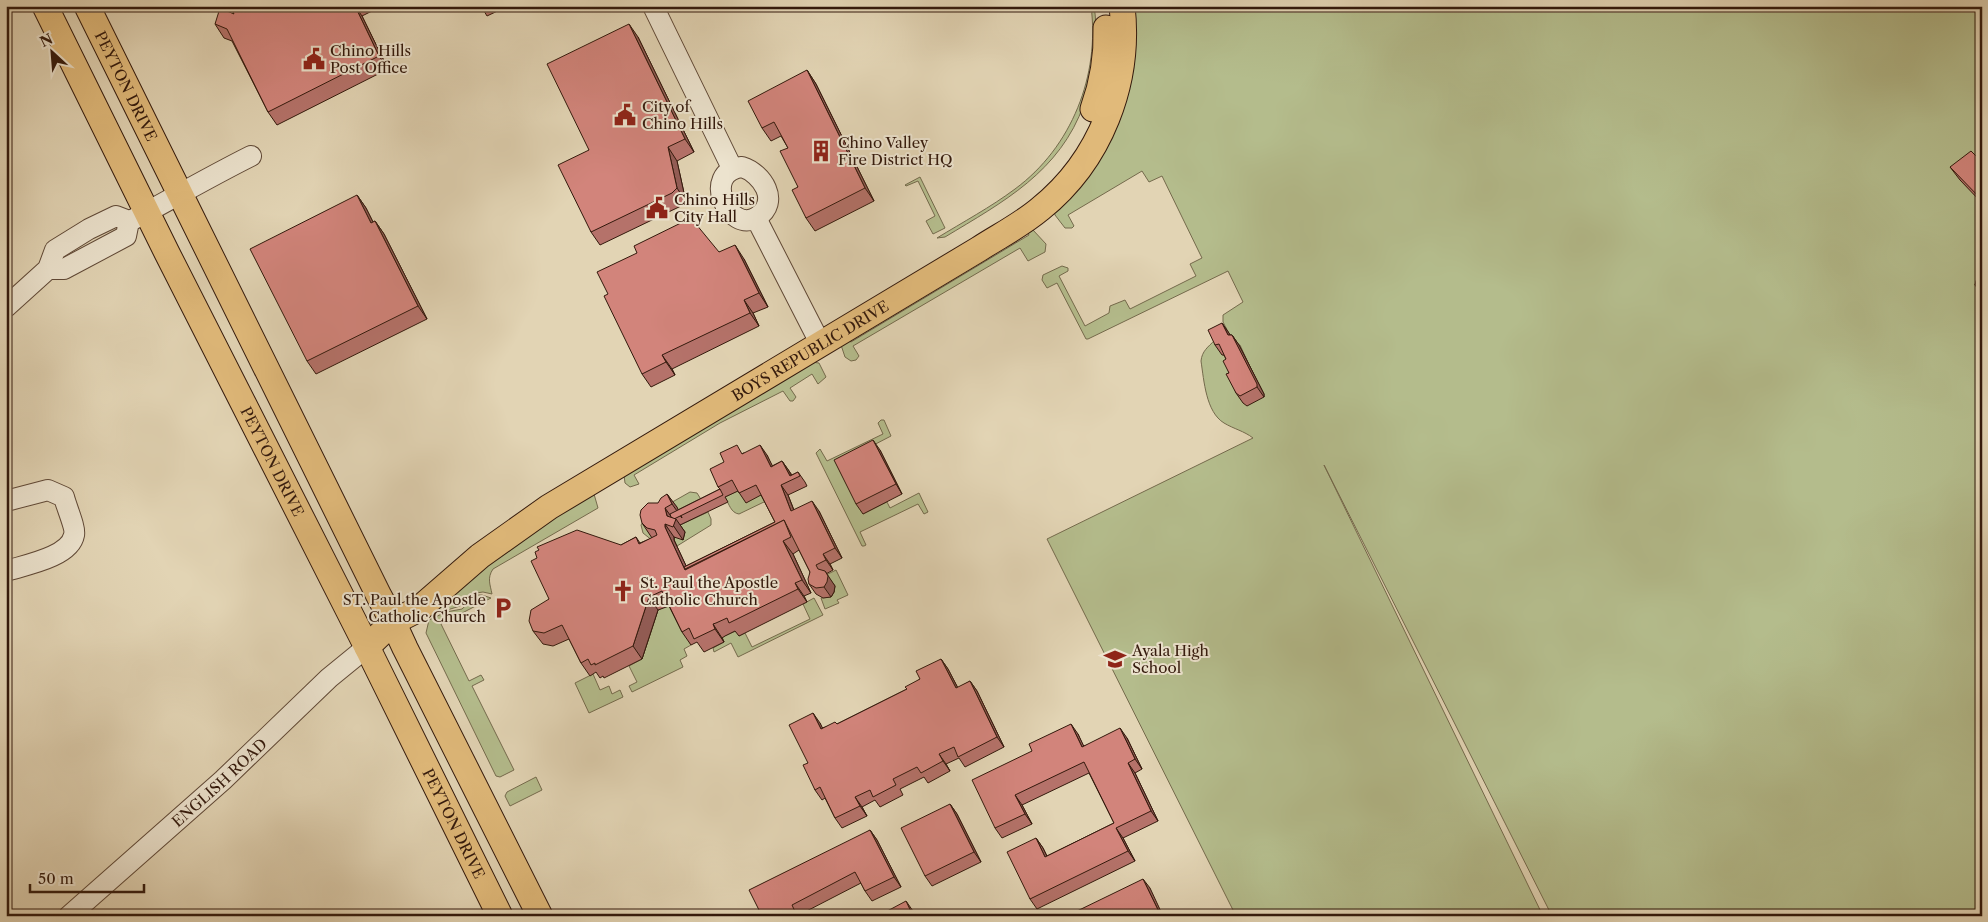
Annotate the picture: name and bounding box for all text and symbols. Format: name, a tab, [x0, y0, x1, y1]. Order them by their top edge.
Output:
north arrow	[28, 28, 78, 78]
street label: PEYTON DRIVE	[91, 28, 162, 144]
text: N	[37, 30, 56, 51]
place label: Chino Hills Post Office	[330, 41, 411, 77]
public building icon: Chino Hills Post Office	[301, 46, 327, 72]
place label: City of Chino Hills	[642, 97, 723, 133]
public building icon: City of Chino Hills	[612, 102, 638, 128]
place label: Chino Valley Fire District HQ	[838, 133, 953, 169]
building icon: Chino Valley Fire District HQ	[808, 138, 834, 164]
place label: Chino Hills City Hall	[674, 190, 755, 226]
public building icon: Chino Hills City Hall	[644, 195, 670, 221]
street label: BOYS REPUBLIC DRIVE	[728, 296, 892, 405]
street label: PEYTON DRIVE	[237, 403, 308, 519]
place label: St. Paul the Apostle Catholic Church	[640, 573, 778, 609]
church icon: St. Paul the Apostle Catholic Church	[610, 578, 636, 604]
place label: ST. Paul the Apostle Catholic Church	[343, 590, 487, 626]
parking icon: ST. Paul the Apostle Catholic Church	[490, 595, 516, 621]
place label: Ayala High School	[1131, 641, 1210, 677]
school or university icon: Ayala High School	[1102, 646, 1128, 672]
street label: ENGLISH ROAD	[168, 734, 270, 831]
street label: PEYTON DRIVE	[419, 765, 489, 882]
scale bar	[30, 862, 144, 894]
text: 50 m	[38, 869, 74, 888]

